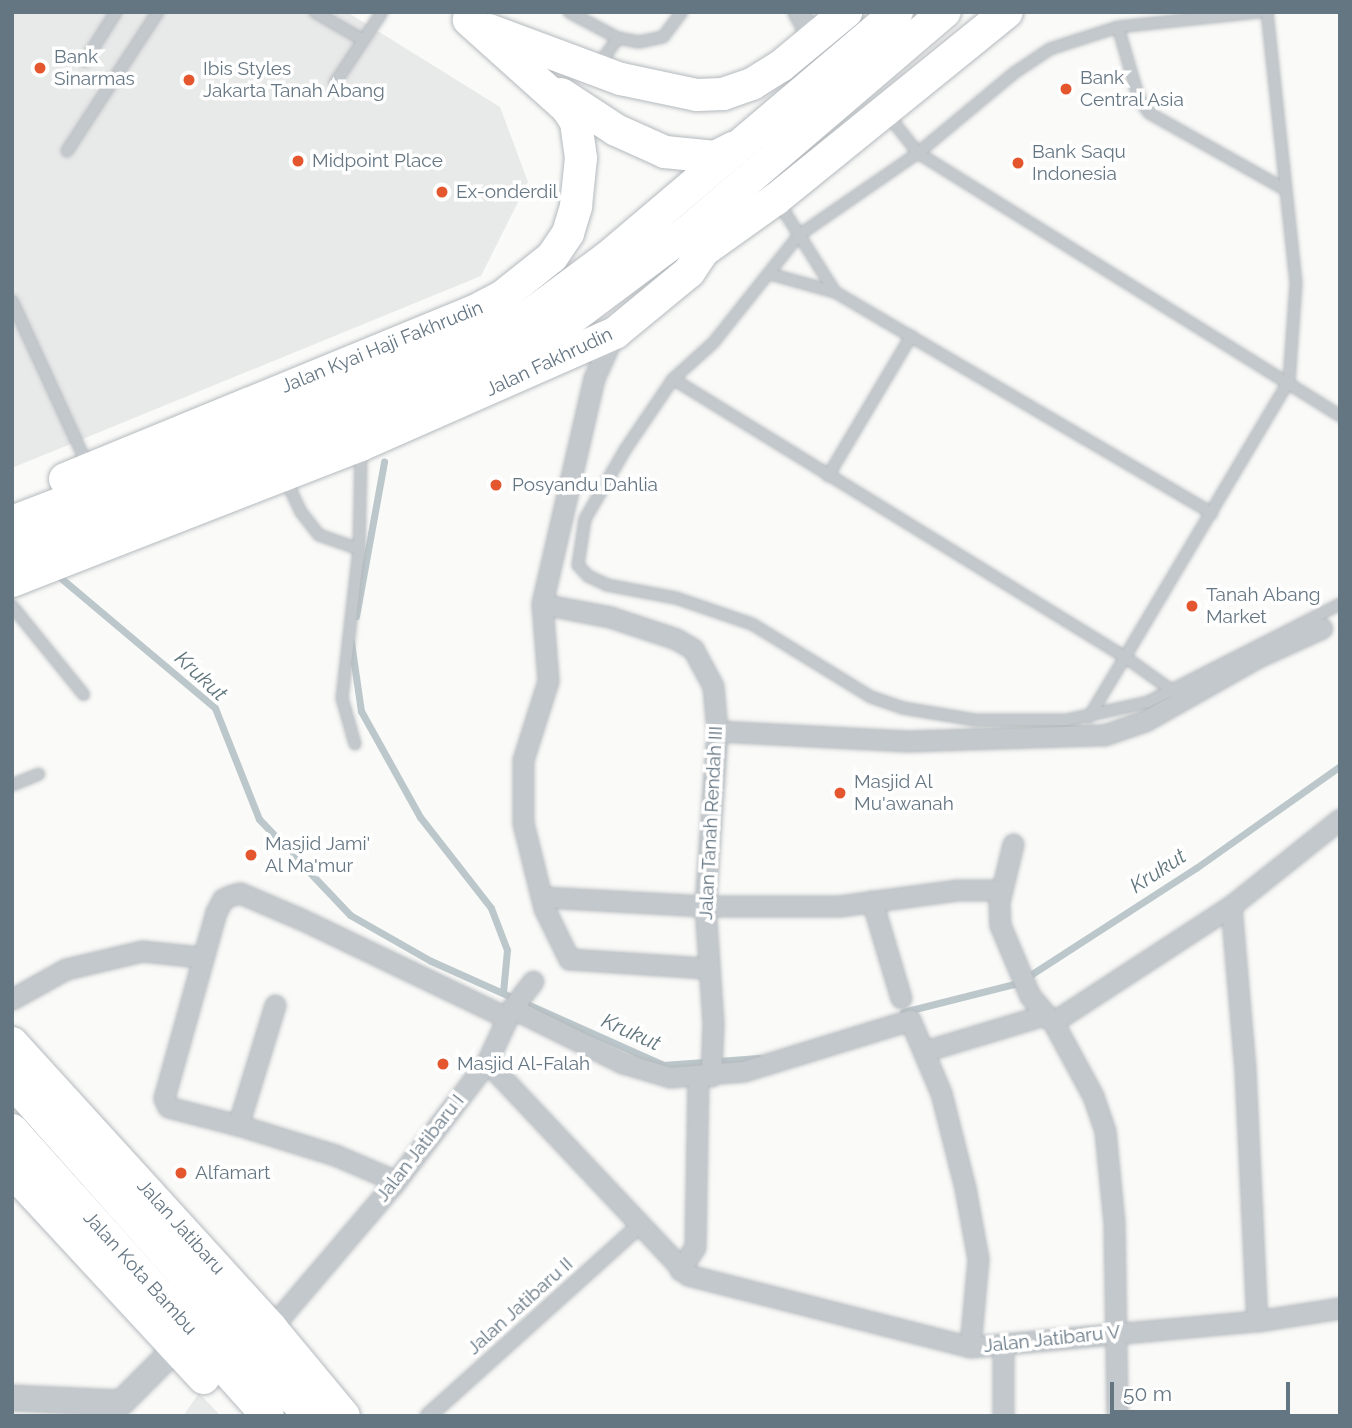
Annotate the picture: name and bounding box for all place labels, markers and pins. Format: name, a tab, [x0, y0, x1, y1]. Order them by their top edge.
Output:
place label: Bank Sinarmas	[54, 46, 135, 90]
place label: Ibis Styles Jakarta Tanah Abang	[203, 58, 386, 102]
marker: Bank Sinarmas	[32, 60, 48, 76]
place label: Bank Central Asia	[1080, 67, 1185, 111]
marker: Ibis Styles Jakarta Tanah Abang	[181, 72, 197, 88]
marker: Bank Central Asia	[1058, 81, 1074, 97]
place label: Bank Saqu Indonesia	[1032, 141, 1126, 185]
place label: Midpoint Place	[312, 150, 443, 172]
marker: Midpoint Place	[290, 153, 306, 169]
marker: Bank Saqu Indonesia	[1010, 155, 1026, 171]
place label: Ex-onderdil	[456, 181, 558, 203]
marker: Ex-onderdil	[434, 184, 450, 200]
place label: Posyandu Dahlia	[512, 474, 658, 496]
marker: Posyandu Dahlia	[486, 475, 506, 495]
place label: Tanah Abang Market	[1206, 584, 1321, 628]
marker: Tanah Abang Market	[1184, 598, 1200, 614]
place label: Masjid Al Mu'awanah	[854, 771, 954, 815]
marker: Masjid Al Mu'awanah	[832, 785, 848, 801]
place label: Masjid Jami' Al Ma'mur	[265, 833, 371, 877]
marker: Masjid Jami' Al Ma'mur	[243, 847, 259, 863]
place label: Masjid Al-Falah	[457, 1053, 591, 1075]
marker: Masjid Al-Falah	[435, 1056, 451, 1072]
place label: Alfamart	[195, 1162, 270, 1184]
marker: Alfamart	[173, 1165, 189, 1181]

